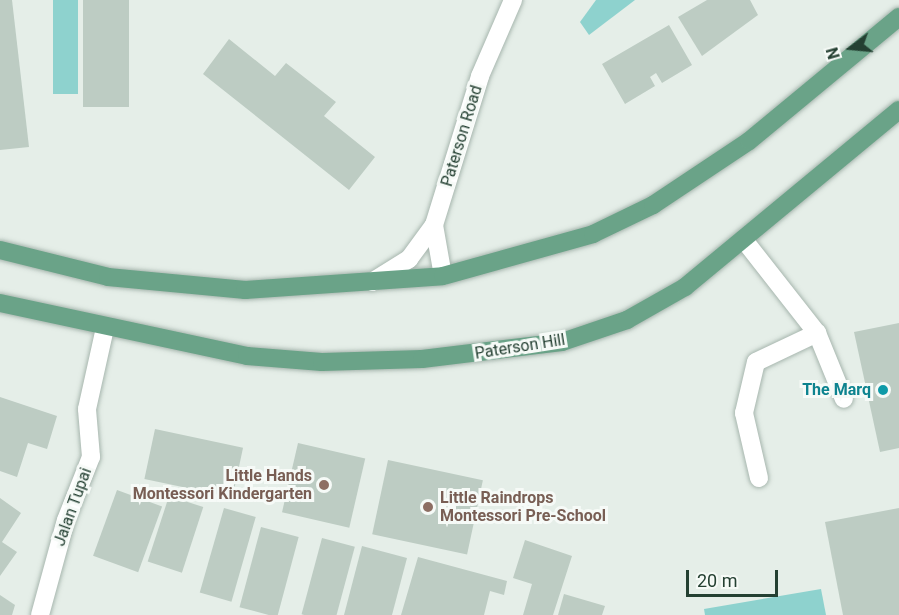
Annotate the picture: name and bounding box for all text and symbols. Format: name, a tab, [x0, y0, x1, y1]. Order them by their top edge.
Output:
north arrow	[821, 18, 881, 78]
text: N	[823, 45, 844, 61]
street label: Paterson Road	[438, 83, 486, 189]
street label: Paterson Hill	[473, 330, 567, 364]
place label: The Marq	[802, 380, 871, 400]
marker: The Marq	[876, 383, 890, 397]
street label: Jalan Tupai	[50, 465, 96, 549]
place label: Little Hands Montessori Kindergarten	[133, 466, 312, 504]
marker: Little Hands Montessori Kindergarten	[317, 478, 331, 492]
place label: Little Raindrops Montessori Pre-School	[440, 488, 606, 526]
marker: Little Raindrops Montessori Pre-School	[421, 500, 435, 514]
scale bar	[689, 558, 780, 596]
text: 20 m	[697, 570, 737, 591]

